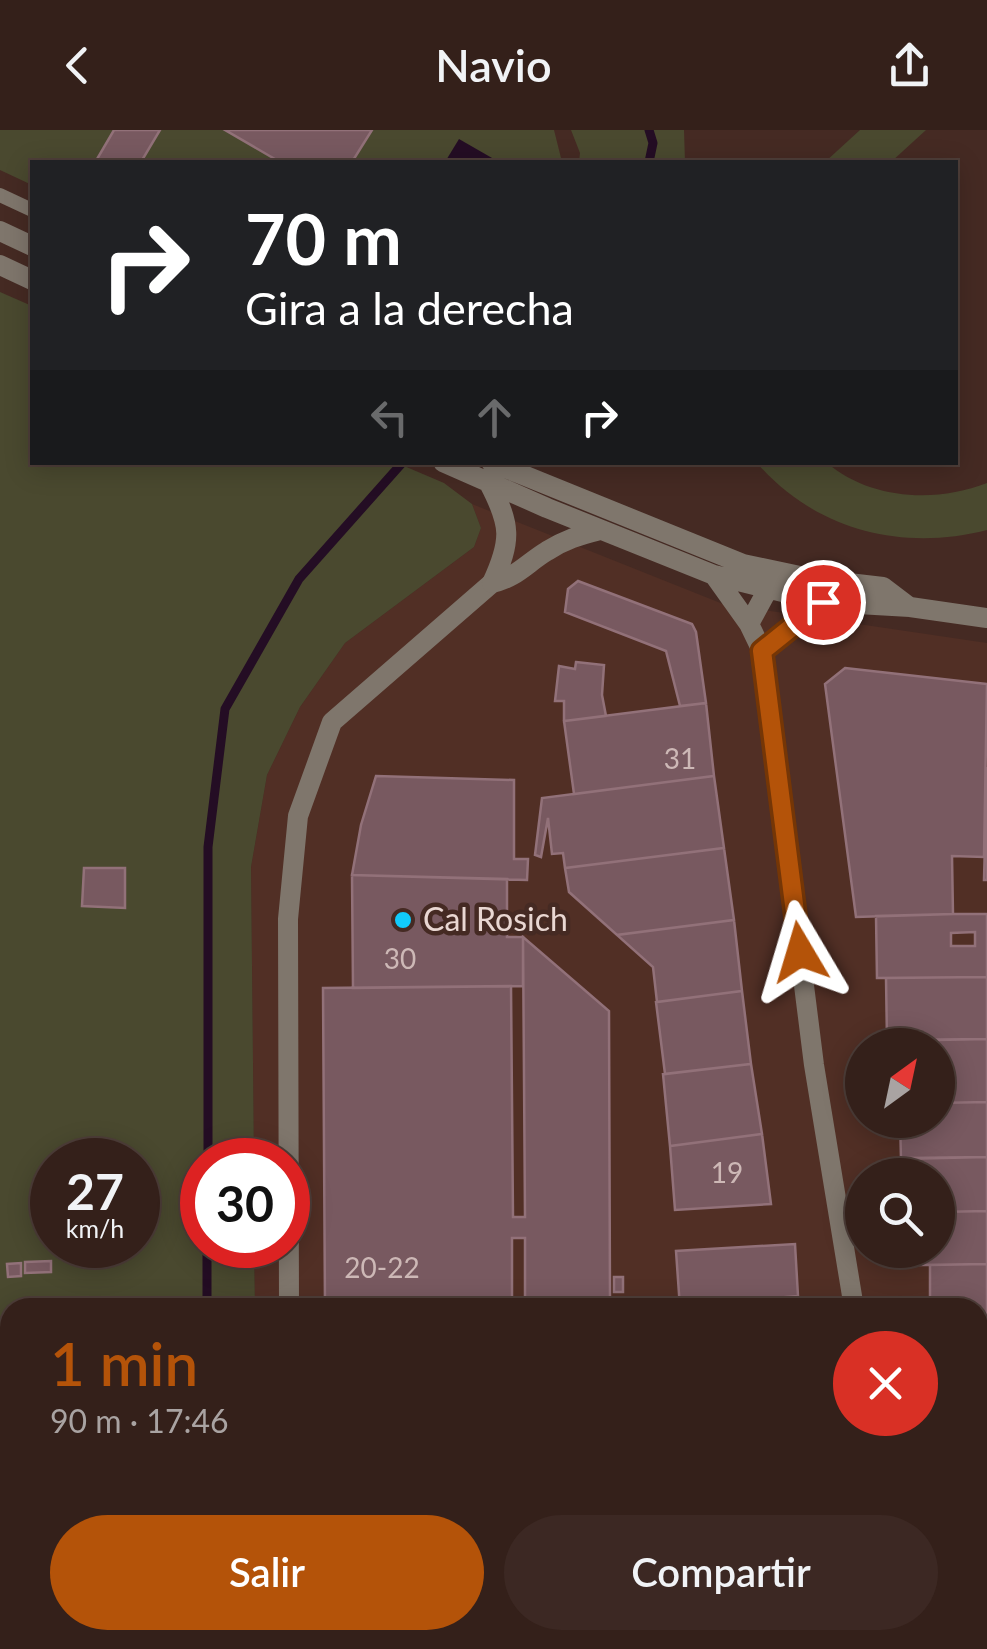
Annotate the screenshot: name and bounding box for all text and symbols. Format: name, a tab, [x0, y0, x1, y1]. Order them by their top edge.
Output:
icon: back	[50, 38, 105, 93]
text: Navio	[435, 38, 552, 92]
icon: share	[882, 38, 937, 93]
text: 70 m	[245, 196, 402, 280]
icon: right	[80, 200, 210, 330]
text: Gira a la derecha	[245, 281, 574, 335]
icon: left	[362, 390, 417, 445]
icon: ahead	[467, 390, 522, 445]
icon: right	[572, 390, 627, 445]
pin	[781, 560, 866, 645]
icon: arrive	[796, 575, 851, 630]
house number: 31	[664, 741, 696, 775]
place label: Cal Rosich	[423, 899, 568, 938]
position arrow	[748, 900, 852, 1004]
marker: Cal Rosich	[392, 909, 414, 931]
house number: 30	[384, 941, 416, 975]
north arrow	[845, 1028, 955, 1138]
map controls	[845, 1028, 955, 1268]
speed limit sign: 30	[180, 1138, 310, 1268]
house number: 19	[711, 1155, 743, 1189]
button: search	[845, 1158, 955, 1268]
text: 27	[66, 1161, 124, 1221]
text: km/h	[66, 1213, 124, 1243]
house number: 20-22	[344, 1250, 420, 1284]
text: 1 min	[50, 1327, 198, 1399]
button: close	[833, 1331, 938, 1436]
text: 90 m · 17:46	[50, 1401, 229, 1440]
button: Salir	[50, 1515, 484, 1630]
button: Compartir	[504, 1515, 938, 1630]

